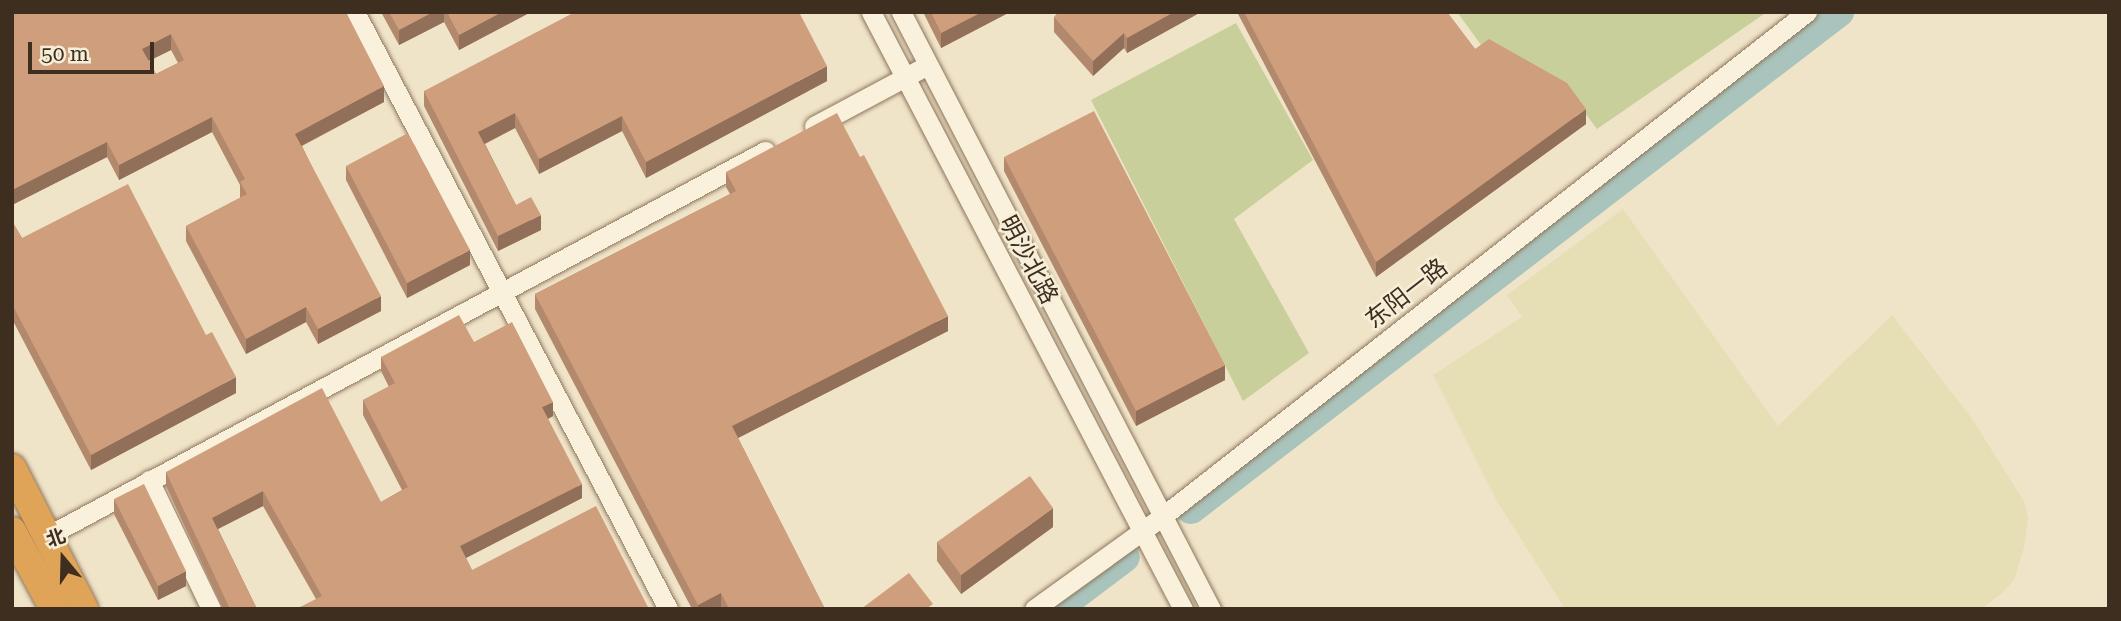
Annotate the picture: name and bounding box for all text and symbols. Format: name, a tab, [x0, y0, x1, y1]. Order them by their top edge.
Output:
scale bar	[32, 28, 158, 72]
text: 50 m	[41, 42, 89, 66]
street label: 明沙北路	[993, 211, 1063, 309]
street label: 东阳一路	[1360, 253, 1454, 335]
north arrow	[28, 523, 98, 593]
text: 北	[43, 524, 69, 552]

